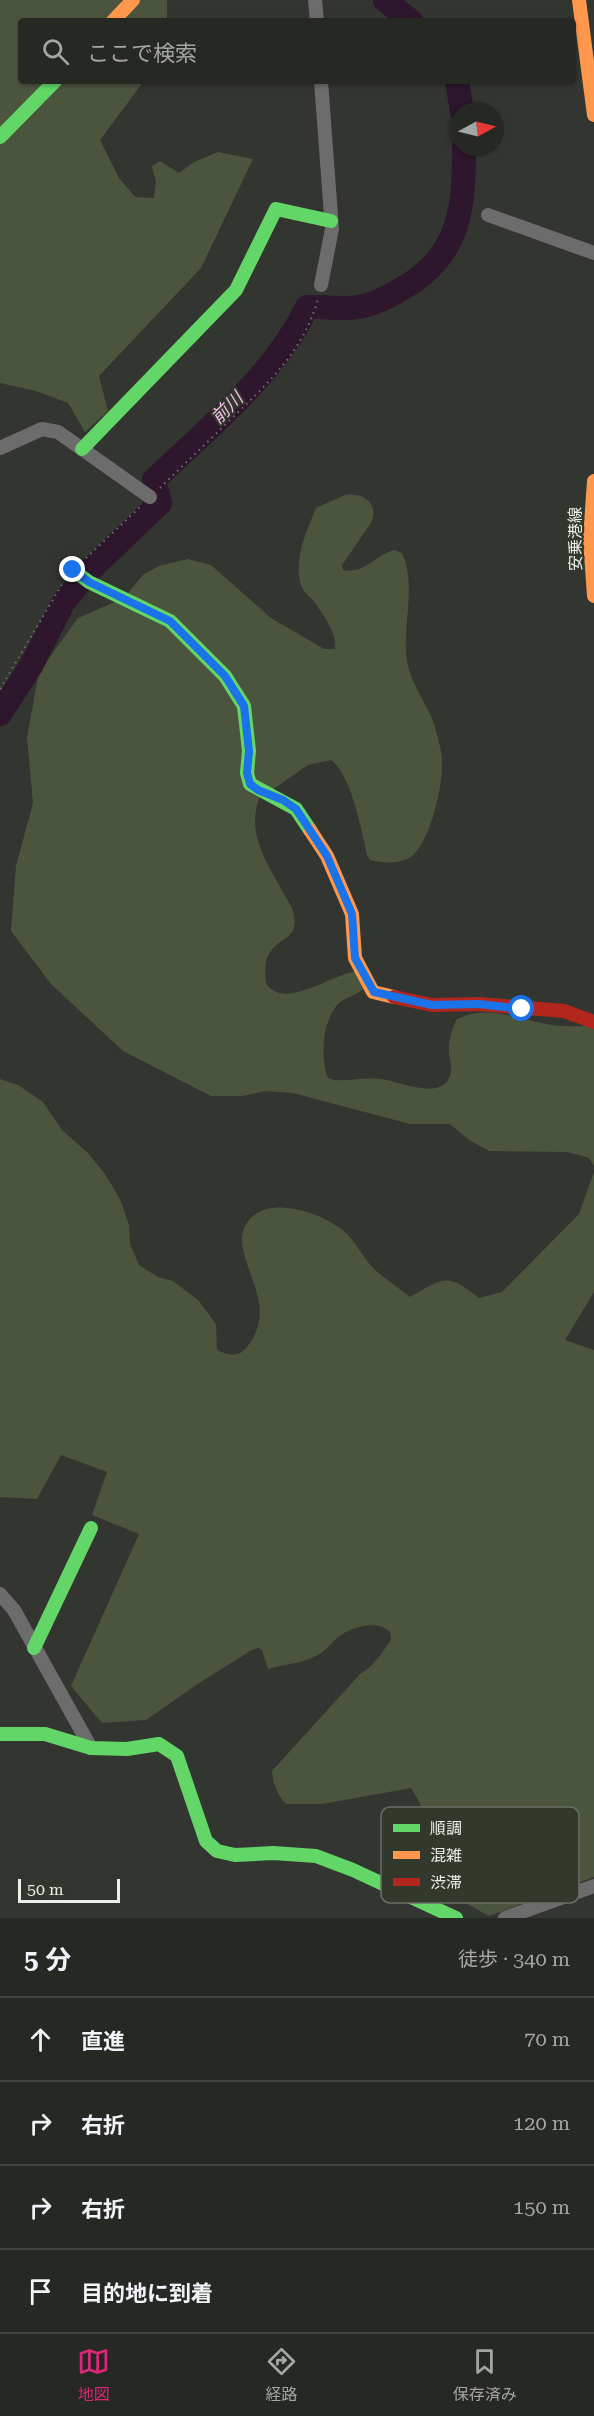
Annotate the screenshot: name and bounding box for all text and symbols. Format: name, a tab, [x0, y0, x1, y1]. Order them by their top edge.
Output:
search box	[18, 18, 576, 84]
icon: search	[39, 35, 72, 68]
text: ここで検索	[87, 41, 197, 66]
north arrow	[450, 102, 504, 156]
water label: 前川	[206, 386, 248, 428]
street label: 安乗港線	[566, 507, 585, 571]
route end	[59, 556, 85, 582]
route start	[508, 995, 534, 1021]
legend	[381, 1807, 579, 1903]
text: 順調	[430, 1819, 462, 1838]
text: 混雑	[430, 1846, 462, 1865]
text: 渋滞	[430, 1873, 462, 1892]
scale bar	[18, 1876, 120, 1904]
text: 50 m	[27, 1880, 64, 1899]
text: 5 分	[24, 1945, 71, 1975]
text: 徒歩 · 340 m	[458, 1947, 570, 1971]
icon: ahead	[24, 2023, 57, 2056]
text: 70 m	[524, 2027, 570, 2051]
text: 直進	[81, 2029, 125, 2054]
icon: right	[24, 2107, 57, 2140]
text: 120 m	[513, 2111, 570, 2135]
text: 右折	[81, 2113, 125, 2138]
icon: right	[24, 2191, 57, 2224]
text: 150 m	[513, 2195, 570, 2219]
text: 右折	[81, 2197, 125, 2222]
icon: arrive	[24, 2275, 57, 2308]
text: 目的地に到着	[81, 2281, 213, 2306]
tab: 地図	[77, 2345, 110, 2405]
tab: 経路	[265, 2345, 298, 2405]
tab: 保存済み	[453, 2345, 517, 2405]

